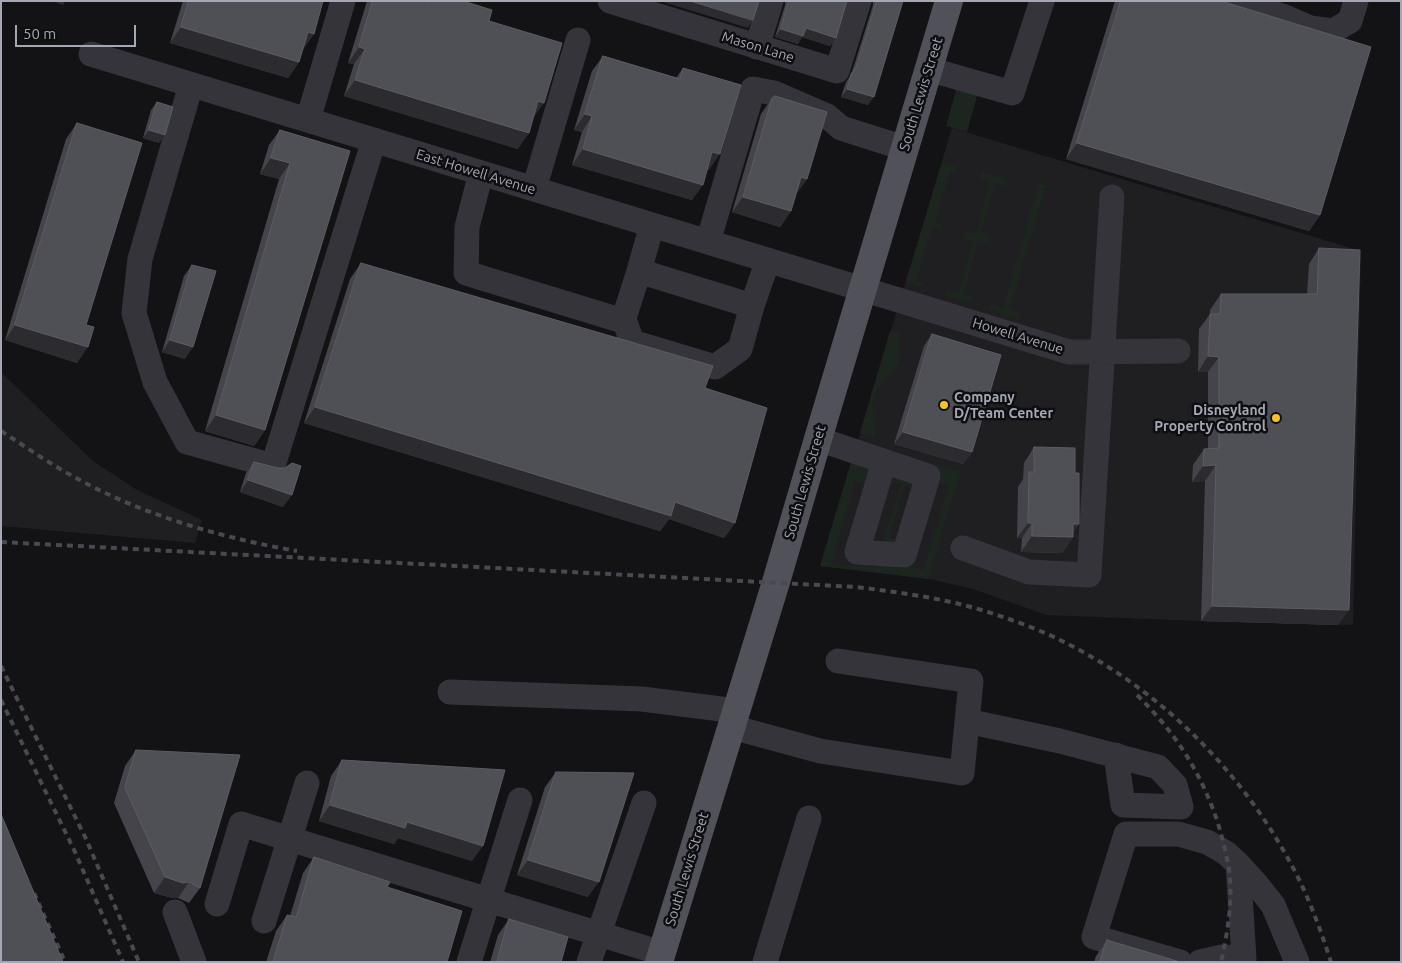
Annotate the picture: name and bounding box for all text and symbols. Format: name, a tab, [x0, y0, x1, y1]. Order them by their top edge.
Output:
scale bar	[18, 15, 139, 47]
text: 50 m	[23, 25, 56, 42]
street label: Mason Lane	[720, 28, 796, 66]
street label: South Lewis Street	[896, 35, 946, 153]
street label: East Howell Avenue	[414, 146, 538, 198]
street label: Howell Avenue	[970, 314, 1066, 358]
place label: Company D/Team Center	[954, 389, 1053, 422]
marker: Company D/Team Center	[938, 399, 950, 411]
place label: Disneyland Property Control	[1154, 402, 1266, 434]
marker: Disneyland Property Control	[1270, 412, 1282, 424]
street label: South Lewis Street	[781, 423, 829, 541]
street label: South Lewis Street	[662, 810, 712, 928]

